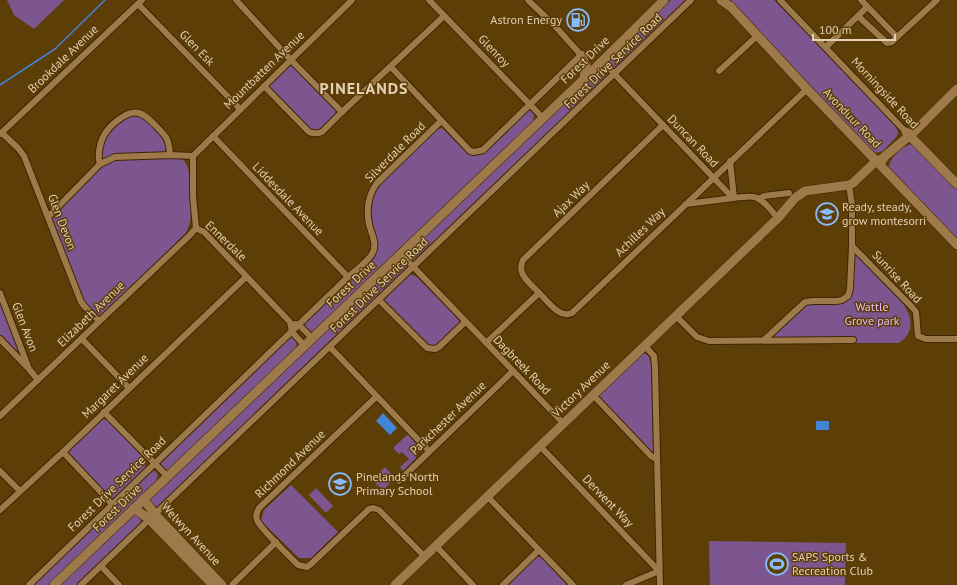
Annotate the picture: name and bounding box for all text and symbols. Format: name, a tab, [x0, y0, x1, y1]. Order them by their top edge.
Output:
fuel station icon: Astron Energy	[565, 7, 591, 33]
street label: Forest Drive Service Road	[560, 10, 665, 111]
place label: Astron Energy	[490, 12, 562, 27]
scale bar	[813, 16, 895, 42]
street label: Brookdale Avenue	[24, 21, 101, 96]
text: 100 m	[819, 22, 852, 37]
street label: Glen Esk	[177, 27, 218, 69]
street label: Mountbatten Avenue	[220, 27, 307, 112]
street label: Glenroy	[475, 31, 514, 70]
street label: Forest Drive	[557, 33, 612, 87]
street label: Morningside Road	[848, 54, 922, 132]
district label: PINELANDS	[319, 78, 409, 98]
street label: Avonduur Road	[820, 85, 885, 151]
street label: Duncan Road	[665, 111, 722, 170]
street label: Silverdale Road	[361, 118, 428, 185]
street label: Liddesdale Avenue	[250, 159, 327, 238]
street label: Ajax Way	[549, 177, 593, 220]
street label: Glen Devon	[45, 192, 80, 252]
place label: Ready, steady, grow montesorri	[842, 199, 926, 228]
school or university icon: Ready, steady, grow montesorri	[814, 201, 840, 227]
street label: Achilles Way	[611, 204, 668, 259]
street label: Ennerdale	[203, 217, 250, 264]
street label: Forest Drive Service Road	[326, 234, 431, 335]
street label: Sunrise Road	[869, 247, 926, 306]
street label: Forest Drive	[323, 257, 378, 310]
street label: Elizabeth Avenue	[54, 278, 128, 350]
park label: Wattle Grove park	[845, 299, 900, 328]
street label: Glen Avon	[9, 300, 42, 354]
street label: Dagbreek Road	[490, 332, 554, 398]
street label: Margaret Avenue	[78, 350, 151, 421]
street label: Victory Avenue	[548, 357, 613, 421]
street label: Parkchester Avenue	[407, 378, 489, 458]
street label: Richmond Avenue	[251, 426, 328, 501]
street label: Forest Drive Service Road	[65, 433, 169, 535]
place label: Pinelands North Primary School	[356, 469, 439, 498]
school or university icon: Pinelands North Primary School	[327, 471, 353, 497]
street label: Derwent Way	[580, 471, 637, 530]
street label: Forest Drive	[90, 481, 144, 535]
street label: Welwyn Avenue	[158, 499, 224, 568]
place label: SAPS Sports & Recreation Club	[792, 549, 873, 578]
sports icon: SAPS Sports & Recreation Club	[764, 551, 790, 577]

